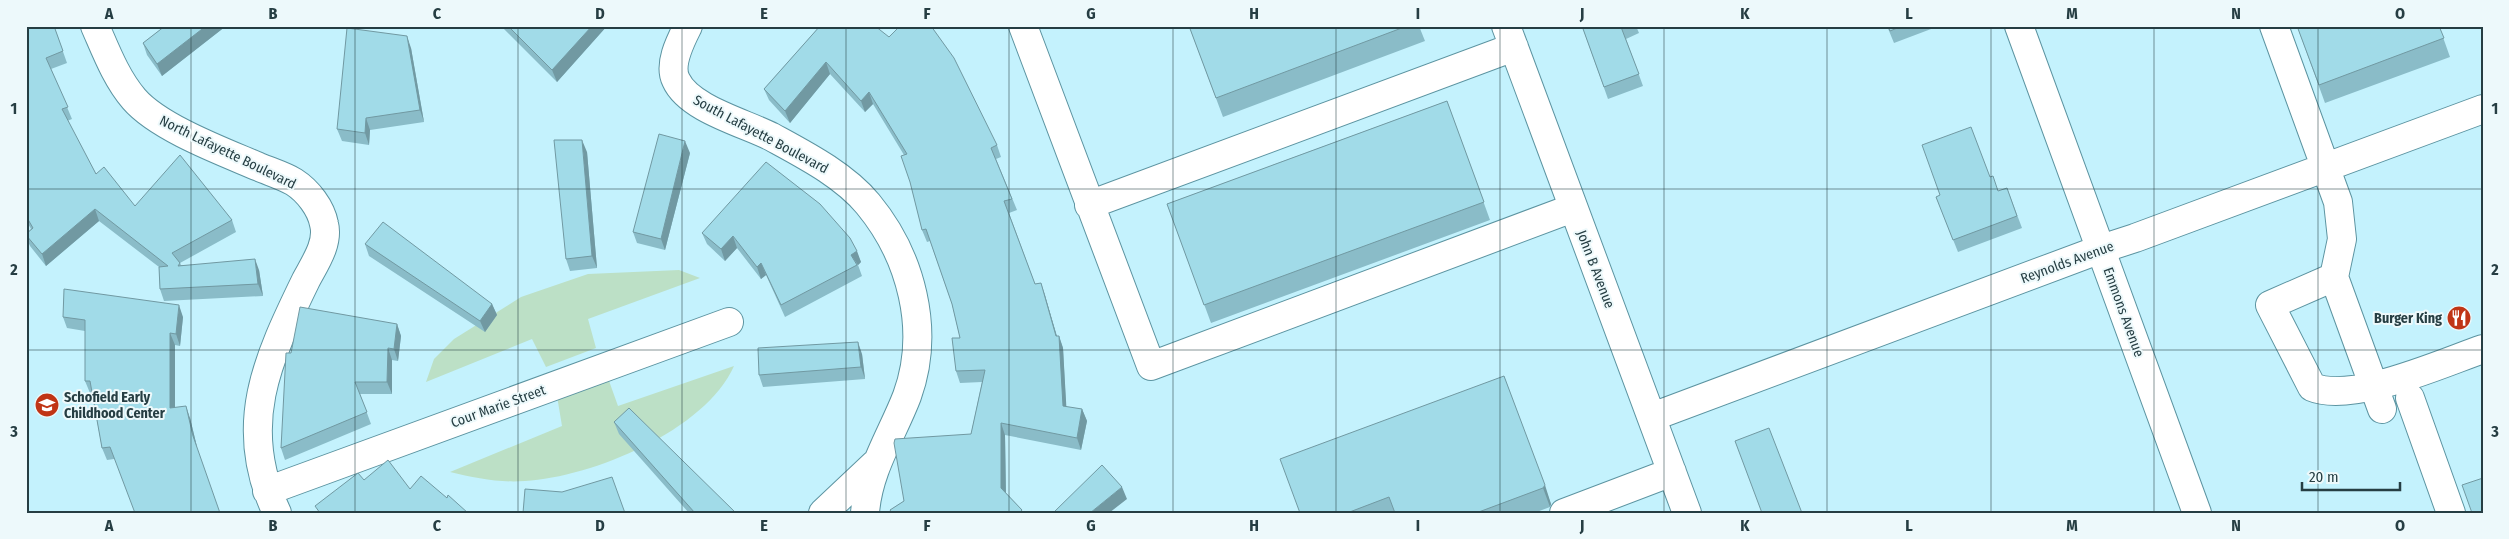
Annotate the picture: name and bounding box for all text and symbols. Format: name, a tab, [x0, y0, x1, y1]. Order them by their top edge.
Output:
text: A	[104, 4, 114, 23]
text: B	[269, 4, 278, 23]
text: C	[433, 4, 442, 23]
text: D	[595, 4, 605, 23]
text: E	[760, 4, 768, 23]
text: F	[923, 4, 931, 23]
text: G	[1086, 4, 1096, 23]
text: H	[1249, 4, 1259, 23]
text: I	[1416, 4, 1420, 23]
text: J	[1579, 4, 1584, 23]
text: K	[1740, 4, 1750, 23]
text: L	[1905, 4, 1913, 23]
text: M	[2066, 4, 2078, 23]
text: N	[2231, 4, 2241, 23]
text: O	[2395, 4, 2405, 23]
street label: South Lafayette Boulevard	[690, 92, 831, 177]
text: 1	[11, 99, 17, 118]
text: 1	[2492, 99, 2498, 118]
street label: North Lafayette Boulevard	[157, 112, 299, 193]
street label: John B Avenue	[1573, 228, 1618, 311]
street label: Reynolds Avenue	[2018, 238, 2116, 287]
text: 2	[9, 260, 18, 279]
text: 2	[2490, 260, 2499, 279]
street label: Emmons Avenue	[2099, 265, 2148, 359]
restaurant icon: Burger King	[2446, 305, 2472, 331]
place label: Burger King	[2374, 310, 2442, 327]
street label: Cour Marie Street	[448, 381, 548, 431]
place label: Schofield Early Childhood Center	[64, 389, 166, 422]
school or university icon: Schofield Early Childhood Center	[34, 392, 60, 418]
text: 3	[9, 422, 18, 441]
text: 3	[2490, 422, 2499, 441]
scale bar	[2302, 459, 2399, 491]
text: 20 m	[2309, 468, 2339, 486]
text: A	[104, 516, 114, 535]
text: B	[269, 516, 278, 535]
text: C	[433, 516, 442, 535]
text: D	[595, 516, 605, 535]
text: E	[760, 516, 768, 535]
text: F	[923, 516, 931, 535]
text: G	[1086, 516, 1096, 535]
text: H	[1249, 516, 1259, 535]
text: I	[1416, 516, 1420, 535]
text: J	[1579, 516, 1584, 535]
text: K	[1740, 516, 1750, 535]
text: L	[1905, 516, 1913, 535]
text: M	[2066, 516, 2078, 535]
text: N	[2231, 516, 2241, 535]
text: O	[2395, 516, 2405, 535]

